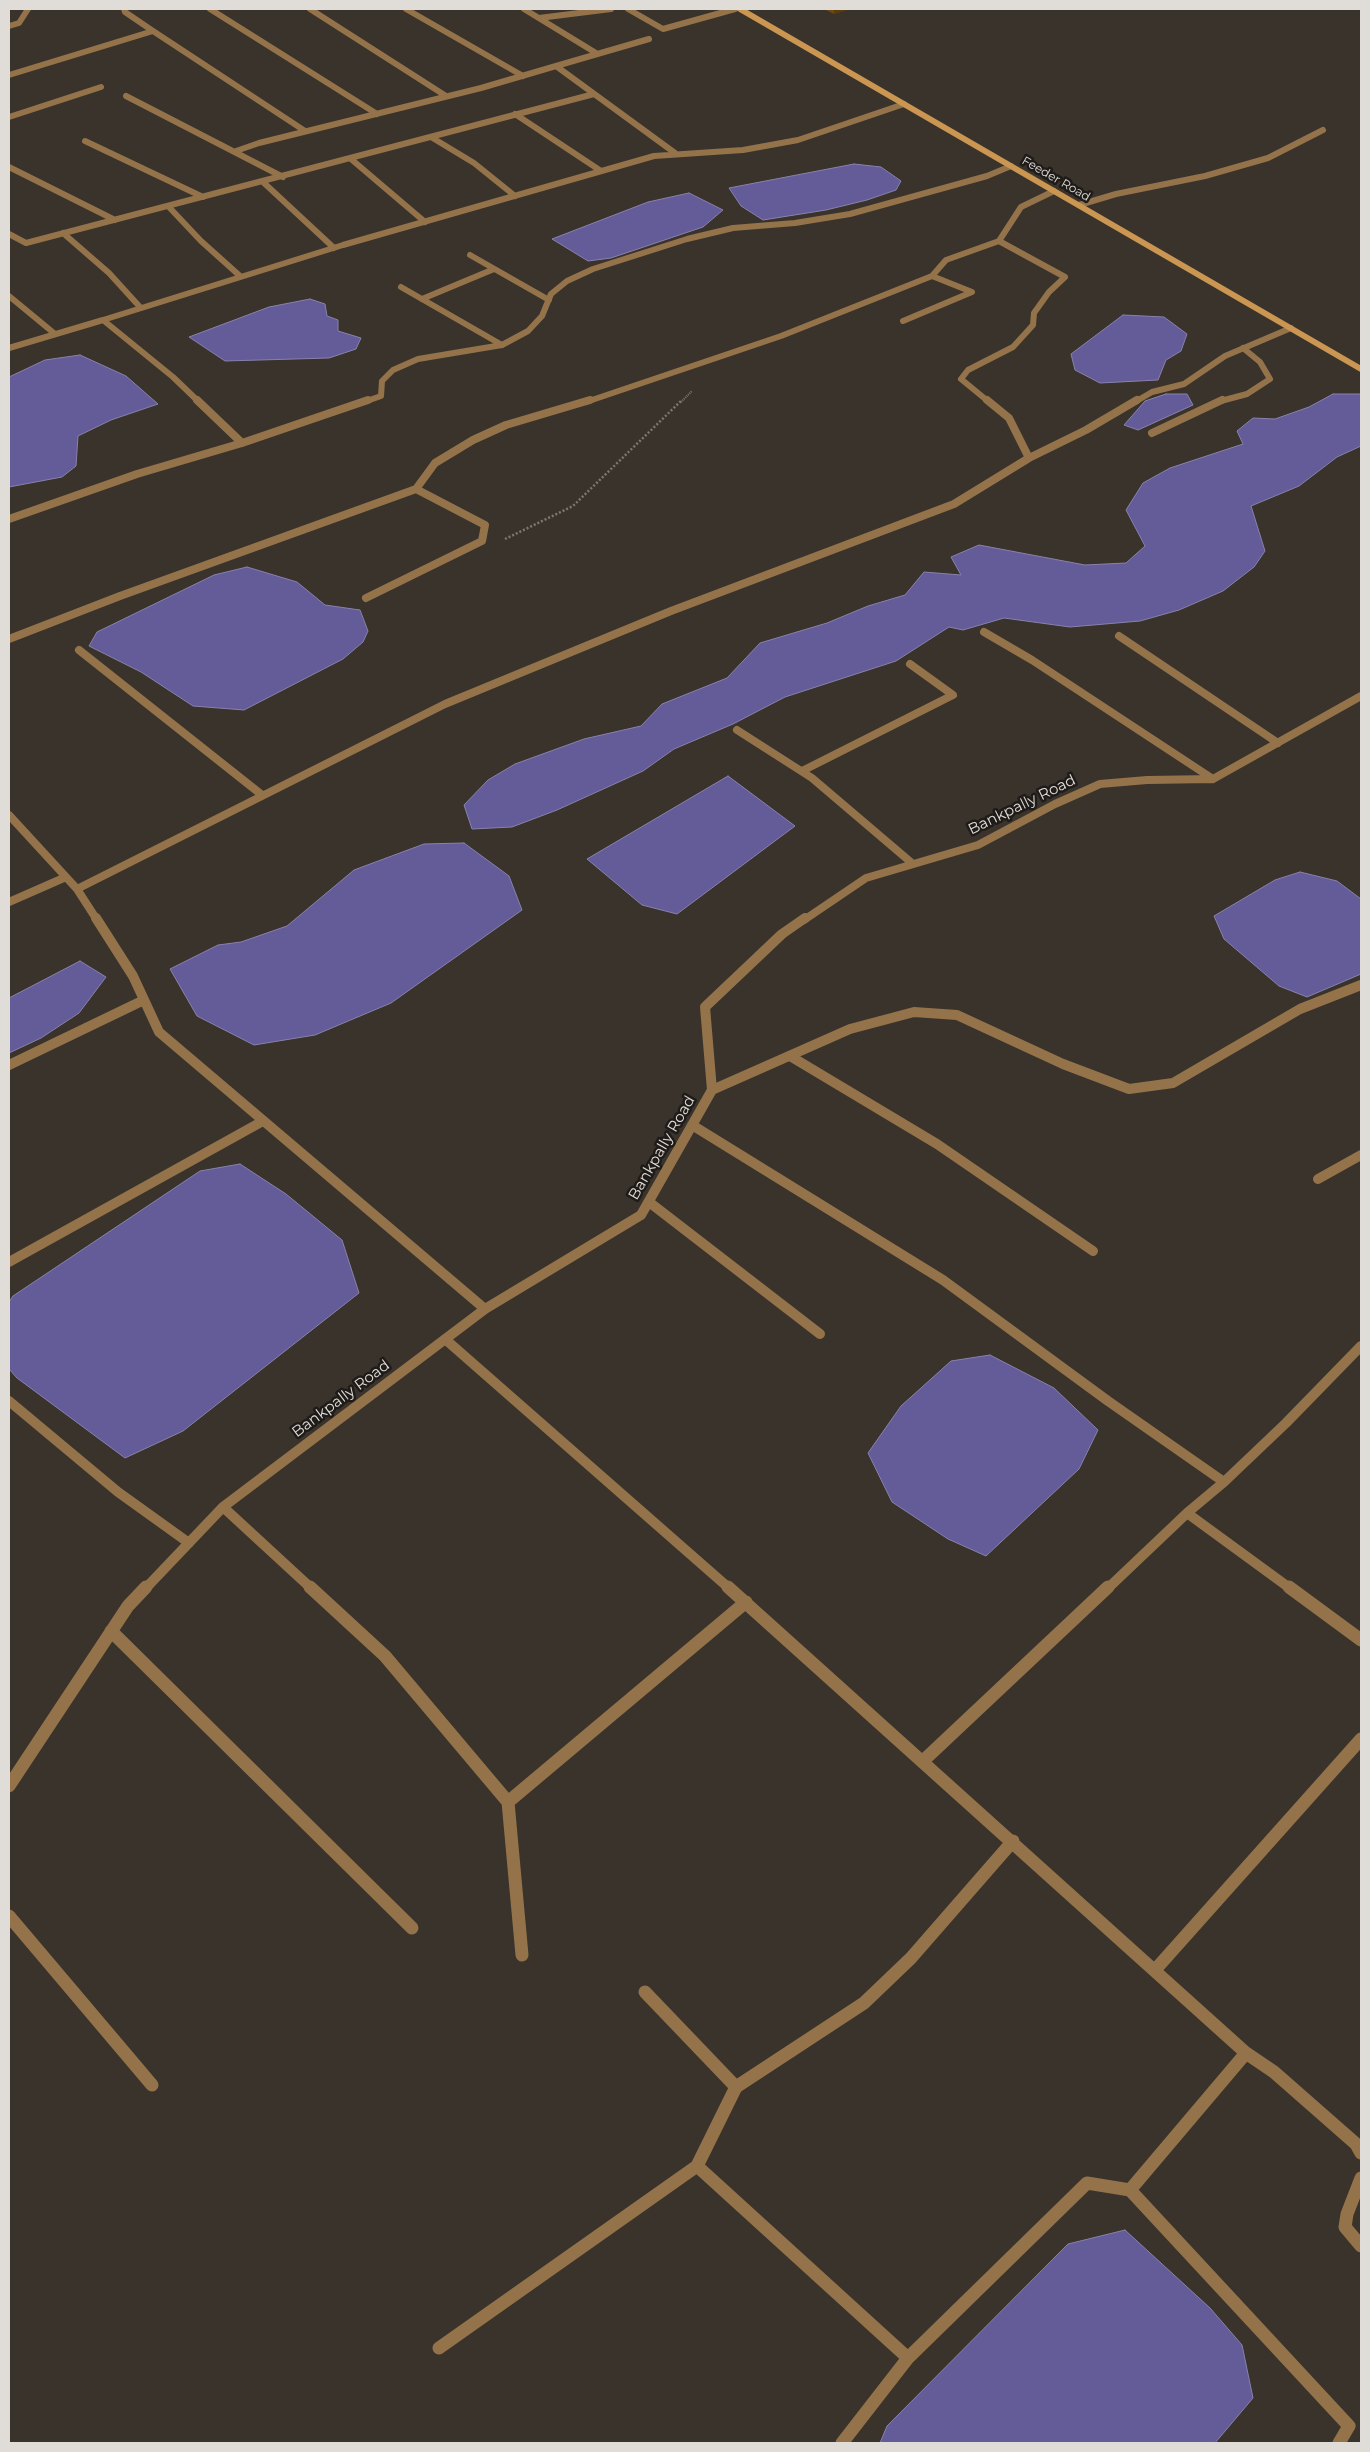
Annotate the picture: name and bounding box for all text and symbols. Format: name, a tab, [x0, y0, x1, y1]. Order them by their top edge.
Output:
street label: Feeder Road	[1019, 154, 1093, 204]
street label: Bankpally Road	[965, 771, 1079, 839]
street label: Bankpally Road	[625, 1093, 699, 1203]
street label: Bankpally Road	[289, 1356, 393, 1442]

